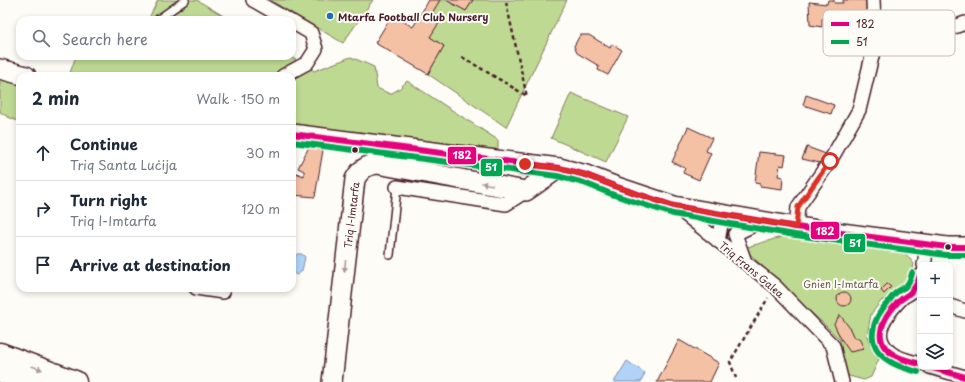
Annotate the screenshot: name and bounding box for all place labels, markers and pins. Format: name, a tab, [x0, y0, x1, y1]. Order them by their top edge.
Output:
place label: Mtarfa Football Club Nursery	[338, 9, 488, 24]
marker: Mtarfa Football Club Nursery	[325, 11, 335, 21]
unlabelled marker	[350, 145, 360, 155]
unlabelled marker	[943, 242, 953, 252]

